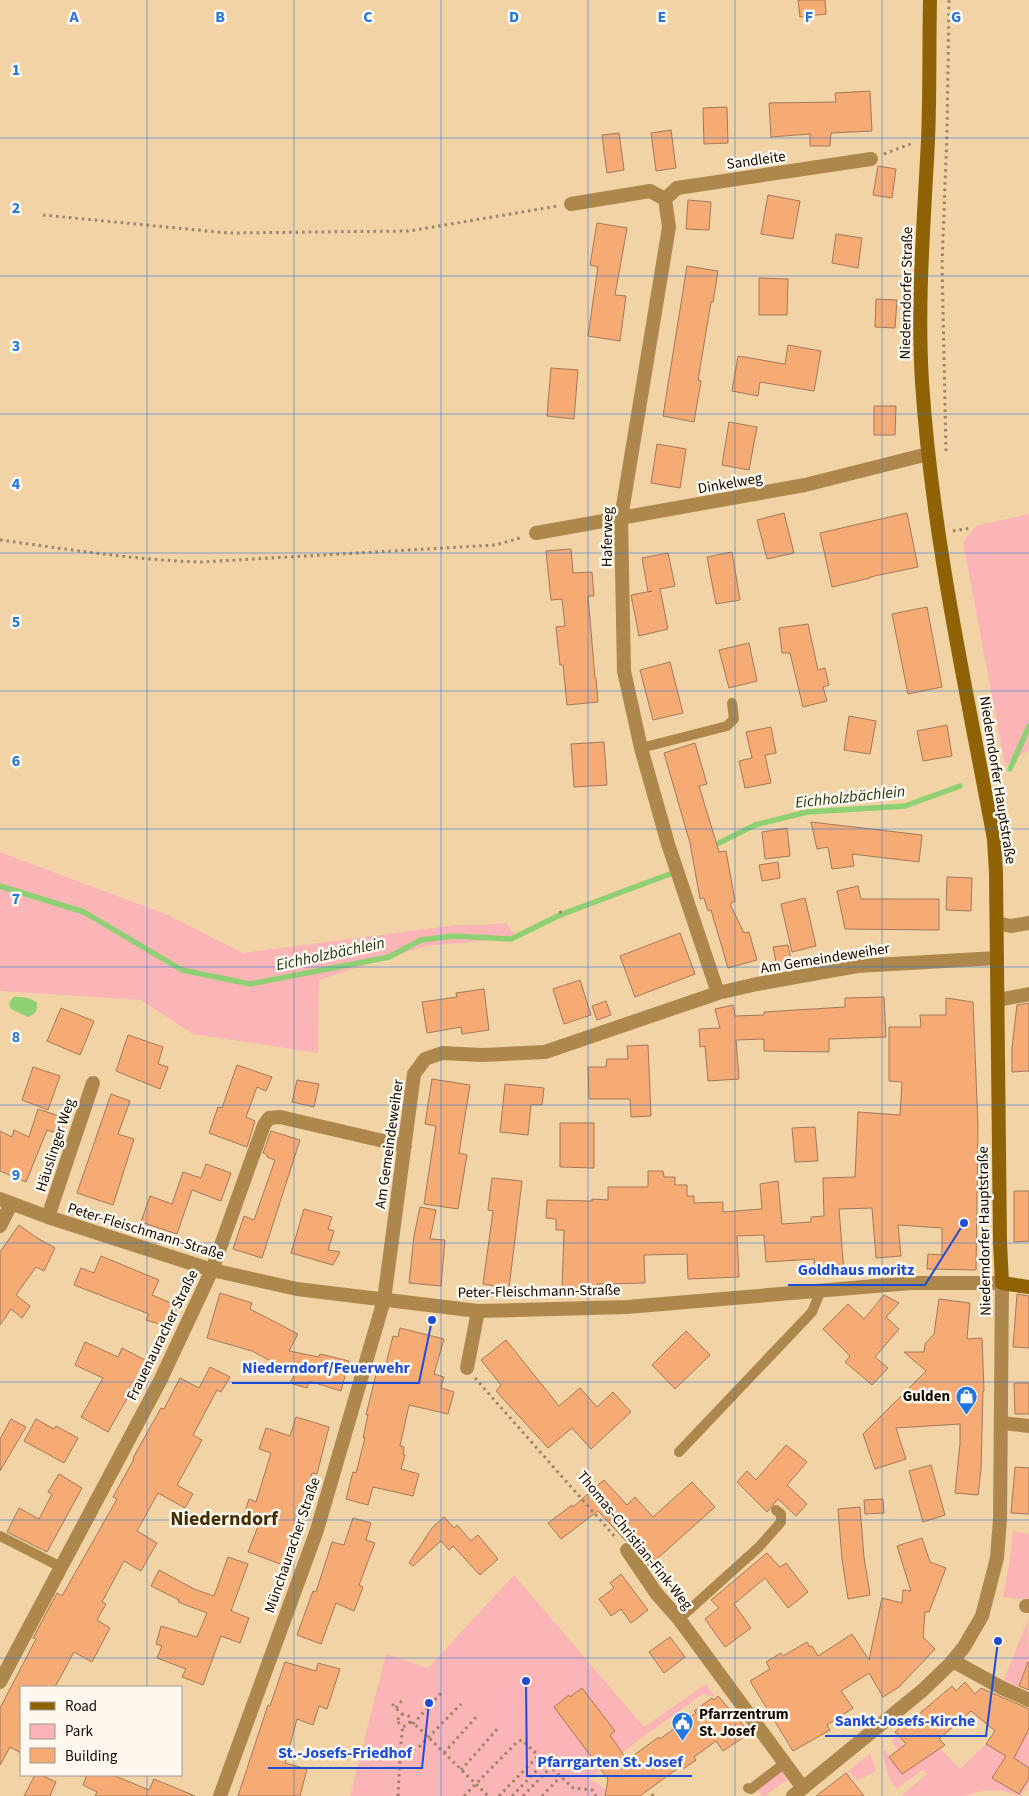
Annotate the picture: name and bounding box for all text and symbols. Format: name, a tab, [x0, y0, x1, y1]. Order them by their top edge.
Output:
text: A	[68, 6, 79, 28]
text: B	[215, 6, 225, 28]
text: C	[363, 6, 373, 28]
text: D	[509, 6, 519, 28]
text: E	[658, 6, 666, 28]
text: F	[805, 6, 813, 28]
text: G	[951, 6, 961, 28]
text: 1	[12, 59, 20, 81]
street label: Sandleite	[725, 146, 787, 175]
text: 2	[12, 197, 20, 219]
street label: Niederndorfer Straße	[895, 226, 918, 360]
text: 3	[12, 335, 20, 357]
street label: Dinkelweg	[696, 467, 764, 499]
text: 4	[12, 473, 21, 495]
street label: Haferweg	[596, 506, 619, 567]
text: 5	[12, 611, 20, 633]
street label: Niederndorfer Hauptstraße	[974, 695, 1021, 865]
text: 6	[12, 750, 20, 772]
water label: Eichholzbächlein	[794, 780, 906, 814]
text: 7	[12, 888, 20, 910]
water label: Eichholzbächlein	[274, 932, 387, 976]
street label: Am Gemeindeweiher	[759, 938, 892, 979]
text: 8	[12, 1026, 20, 1048]
street label: Am Gemeindeweiher	[370, 1077, 409, 1210]
street label: Häuslinger Weg	[30, 1095, 81, 1195]
street label: Niederndorfer Hauptstraße	[973, 1146, 996, 1316]
text: 9	[12, 1164, 20, 1186]
street label: Peter-Fleischmann-Straße	[65, 1198, 227, 1265]
callout: Goldhaus moritz	[788, 1254, 925, 1285]
text: Goldhaus moritz	[798, 1259, 914, 1281]
street label: Frauenauracher Straße	[122, 1266, 203, 1404]
street label: Peter-Fleischmann-Straße	[457, 1280, 621, 1303]
callout: Niederndorf/Feuerwehr	[232, 1352, 419, 1383]
text: Niederndorf/Feuerwehr	[242, 1357, 411, 1379]
shop icon: Gulden	[954, 1384, 978, 1415]
place label: Gulden	[903, 1386, 950, 1407]
street label: Thomas-Christian-Fink-Weg	[572, 1466, 698, 1615]
street label: Münchauracher Straße	[259, 1474, 326, 1616]
district label: Niederndorf	[170, 1505, 279, 1533]
legend	[20, 1686, 182, 1776]
text: Road	[65, 1696, 97, 1717]
place label: Pfarrzentrum St. Josef	[699, 1704, 789, 1742]
callout: Sankt-Josefs-Kirche	[825, 1705, 986, 1736]
text: Sankt-Josefs-Kirche	[835, 1710, 975, 1732]
public building icon: Pfarrzentrum St. Josef	[671, 1711, 695, 1742]
text: Park	[65, 1721, 94, 1742]
callout: St.-Josefs-Friedhof	[268, 1737, 422, 1768]
text: St.-Josefs-Friedhof	[278, 1742, 413, 1764]
callout: Pfarrgarten St. Josef	[527, 1745, 692, 1776]
text: Building	[65, 1746, 118, 1767]
text: Pfarrgarten St. Josef	[537, 1751, 683, 1773]

